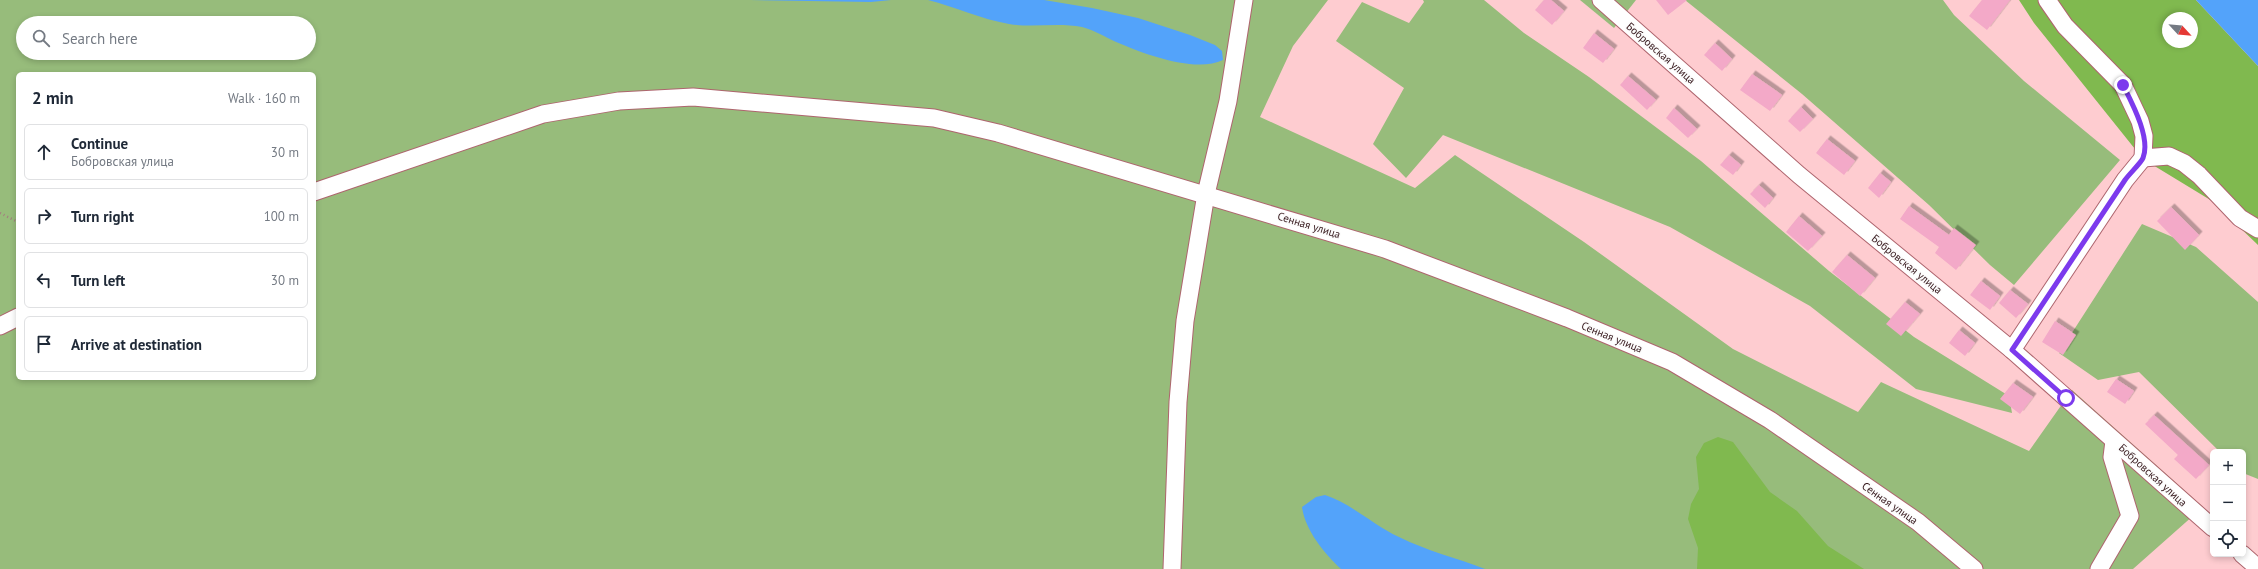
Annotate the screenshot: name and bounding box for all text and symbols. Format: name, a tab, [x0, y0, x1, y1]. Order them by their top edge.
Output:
north arrow	[2162, 12, 2198, 48]
search box	[16, 16, 316, 60]
street label: Бобровская улица	[1624, 19, 1698, 87]
icon: search	[30, 27, 52, 49]
text: Search here	[62, 29, 138, 48]
route end	[2114, 76, 2132, 94]
text: 2 min	[32, 87, 73, 109]
text: Walk · 160 m	[228, 90, 300, 107]
text: Continue	[71, 134, 128, 153]
icon: ahead	[33, 141, 55, 163]
text: 30 m	[271, 144, 299, 161]
text: Бобровская улица	[71, 153, 174, 170]
icon: right	[33, 205, 55, 227]
text: Turn right	[71, 207, 134, 226]
text: 100 m	[264, 208, 299, 225]
street label: Сенная улица	[1276, 209, 1342, 241]
street label: Бобровская улица	[1869, 231, 1945, 297]
icon: left	[33, 269, 55, 291]
text: Turn left	[71, 271, 125, 290]
text: 30 m	[271, 272, 299, 289]
street label: Сенная улица	[1579, 318, 1645, 356]
icon: arrive	[33, 333, 55, 355]
text: Arrive at destination	[71, 335, 202, 354]
route start	[2057, 389, 2075, 407]
street label: Бобровская улица	[2116, 441, 2190, 509]
map controls	[2210, 449, 2246, 557]
button: +	[2210, 449, 2246, 485]
street label: Сенная улица	[1859, 479, 1921, 527]
button: −	[2210, 485, 2246, 521]
button: locate	[2210, 521, 2246, 557]

